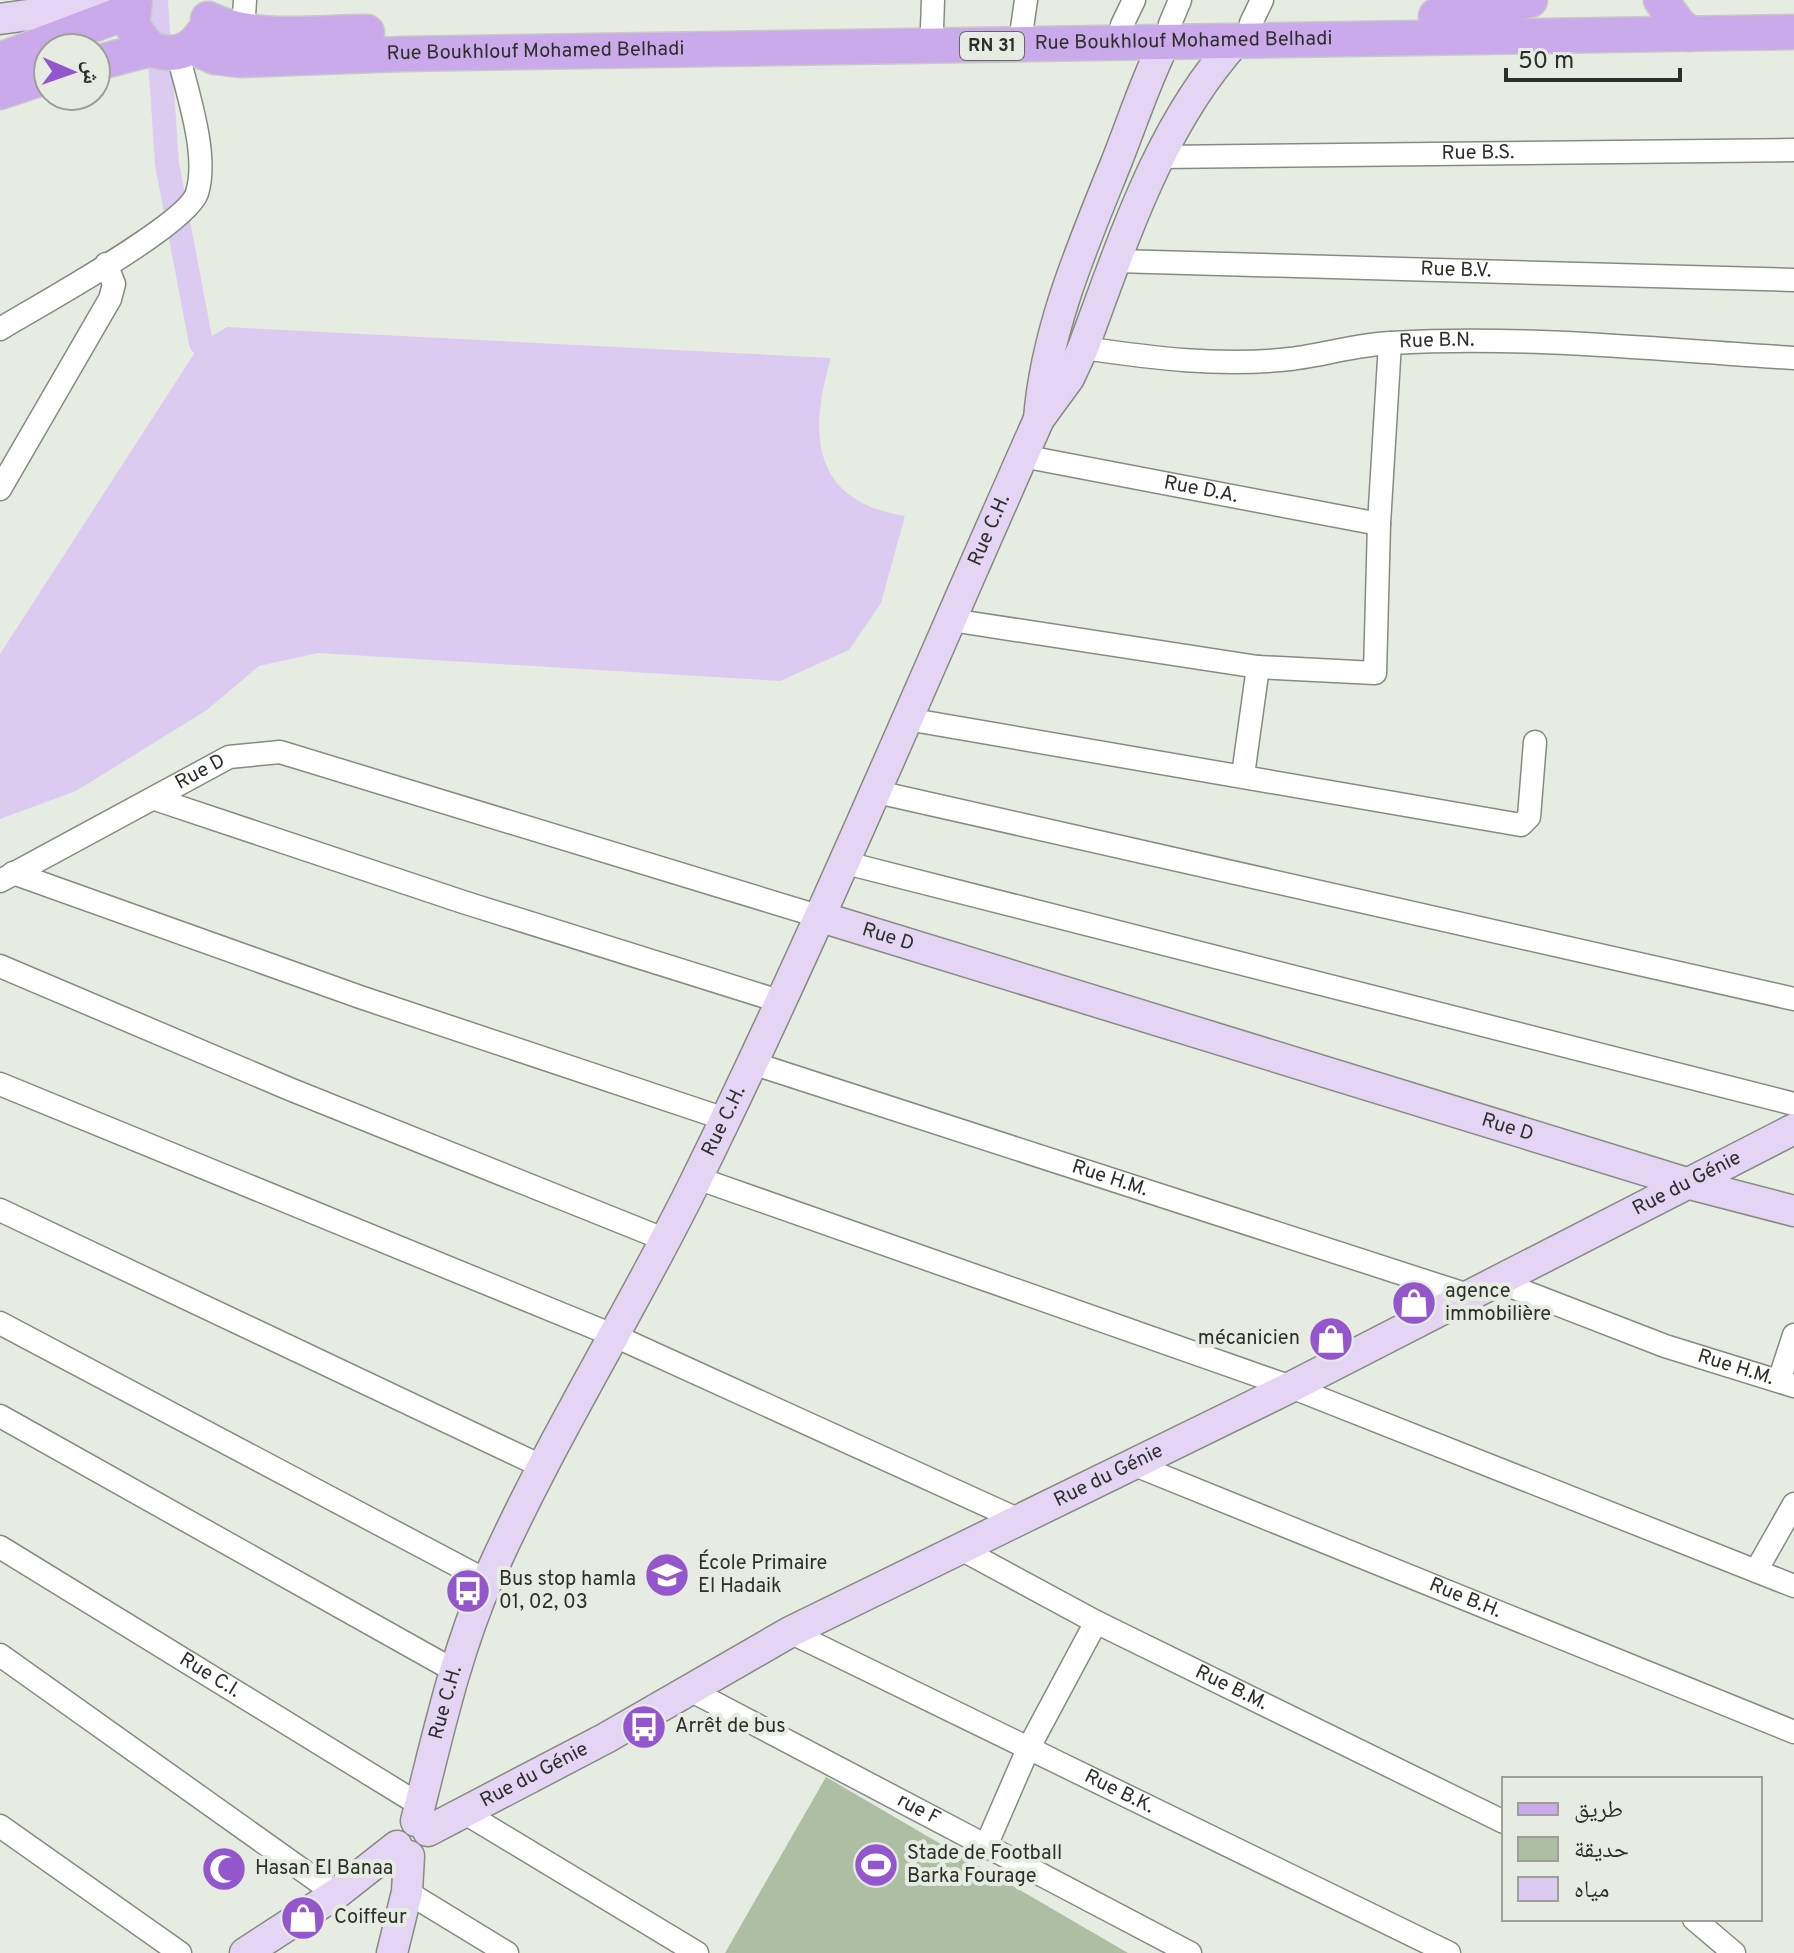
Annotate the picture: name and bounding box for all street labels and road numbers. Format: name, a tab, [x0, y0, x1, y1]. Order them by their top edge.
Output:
street label: Rue Boukhlouf Mohamed Belhadi	[1034, 26, 1333, 57]
road number: RN 31	[960, 32, 1024, 60]
street label: Rue Boukhlouf Mohamed Belhadi	[386, 37, 685, 68]
street label: Rue B.S.	[1441, 140, 1515, 167]
street label: Rue B.V.	[1420, 257, 1492, 285]
street label: Rue B.N.	[1398, 328, 1475, 356]
street label: Rue D.A.	[1161, 470, 1240, 510]
street label: Rue C.H.	[963, 490, 1017, 570]
street label: Rue D	[171, 748, 230, 797]
street label: Rue D	[859, 917, 917, 958]
street label: Rue C.H.	[696, 1082, 753, 1161]
street label: Rue D	[1478, 1108, 1537, 1148]
street label: Rue du Génie	[1628, 1145, 1746, 1222]
street label: Rue H.M.	[1068, 1154, 1151, 1203]
street label: Rue H.M.	[1694, 1344, 1777, 1392]
street label: Rue du Génie	[1050, 1438, 1168, 1514]
street label: Rue B.H.	[1425, 1572, 1505, 1625]
street label: Rue C.I.	[174, 1647, 245, 1704]
street label: Rue B.M.	[1191, 1659, 1272, 1717]
street label: Rue C.H.	[424, 1663, 469, 1743]
street label: Rue du Génie	[476, 1736, 593, 1814]
street label: Rue B.K.	[1080, 1764, 1158, 1820]
street label: rue F	[892, 1788, 945, 1832]

